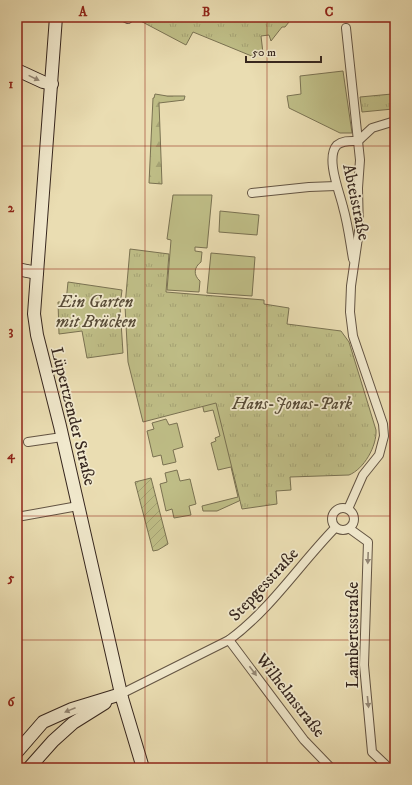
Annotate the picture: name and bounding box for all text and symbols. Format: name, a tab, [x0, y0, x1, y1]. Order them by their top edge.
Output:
text: A	[78, 4, 88, 20]
text: B	[202, 4, 210, 20]
text: C	[325, 4, 334, 20]
scale bar	[246, 38, 321, 64]
text: 50 m	[252, 45, 276, 60]
one-way arrow	[28, 75, 40, 81]
text: 1	[9, 76, 14, 92]
street label: Abteistraße	[337, 162, 375, 242]
text: 2	[8, 200, 15, 216]
park label: Ein Garten mit Brücken	[56, 291, 137, 333]
text: 3	[9, 323, 14, 339]
street label: Lüpertzender Straße	[45, 345, 101, 488]
park label: Hans-Jonas-Park	[231, 393, 353, 415]
text: 4	[6, 447, 15, 464]
street label: Stepgesstraße	[224, 543, 303, 626]
one-way arrow	[364, 552, 371, 564]
text: 5	[7, 570, 15, 586]
street label: Lambertsstraße	[342, 582, 364, 688]
street label: Wilhelmstraße	[250, 648, 330, 742]
one-way arrow	[248, 665, 257, 676]
text: 6	[8, 694, 16, 710]
one-way arrow	[364, 696, 371, 708]
one-way arrow	[65, 707, 76, 713]

